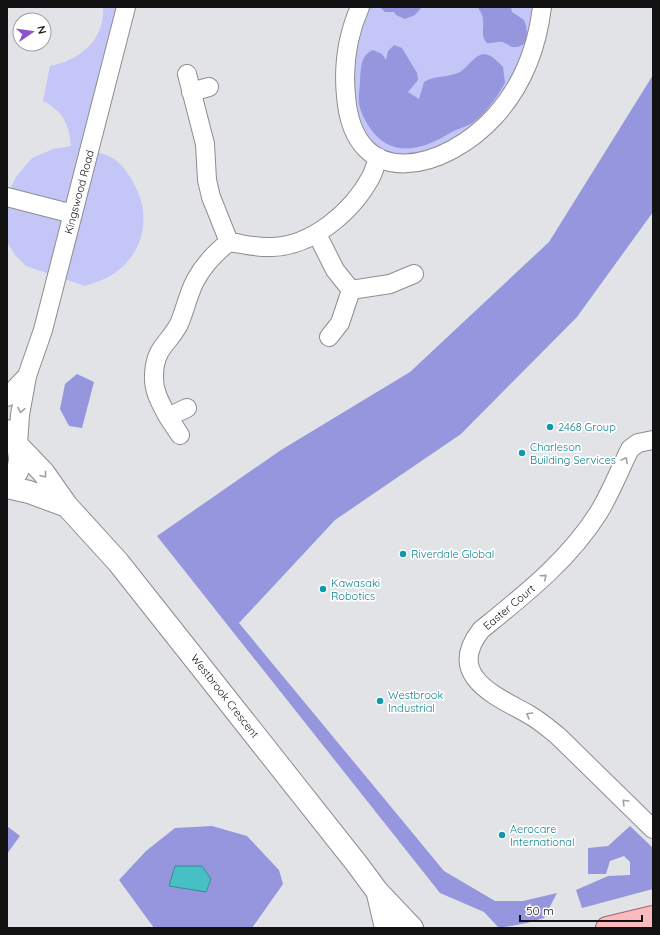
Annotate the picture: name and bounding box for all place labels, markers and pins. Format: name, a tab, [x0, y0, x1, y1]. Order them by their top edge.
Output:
place label: 2468 Group	[558, 420, 616, 434]
marker: 2468 Group	[545, 422, 555, 432]
place label: Charleson Building Services	[530, 440, 616, 467]
marker: Charleson Building Services	[517, 448, 527, 458]
place label: Riverdale Global	[411, 547, 494, 561]
marker: Riverdale Global	[398, 549, 408, 559]
place label: Kawasaki Robotics	[331, 576, 380, 603]
marker: Kawasaki Robotics	[318, 584, 328, 594]
place label: Westbrook Industrial	[388, 688, 444, 715]
marker: Westbrook Industrial	[375, 696, 385, 706]
place label: Aerocare International	[510, 822, 575, 849]
marker: Aerocare International	[497, 830, 507, 840]

